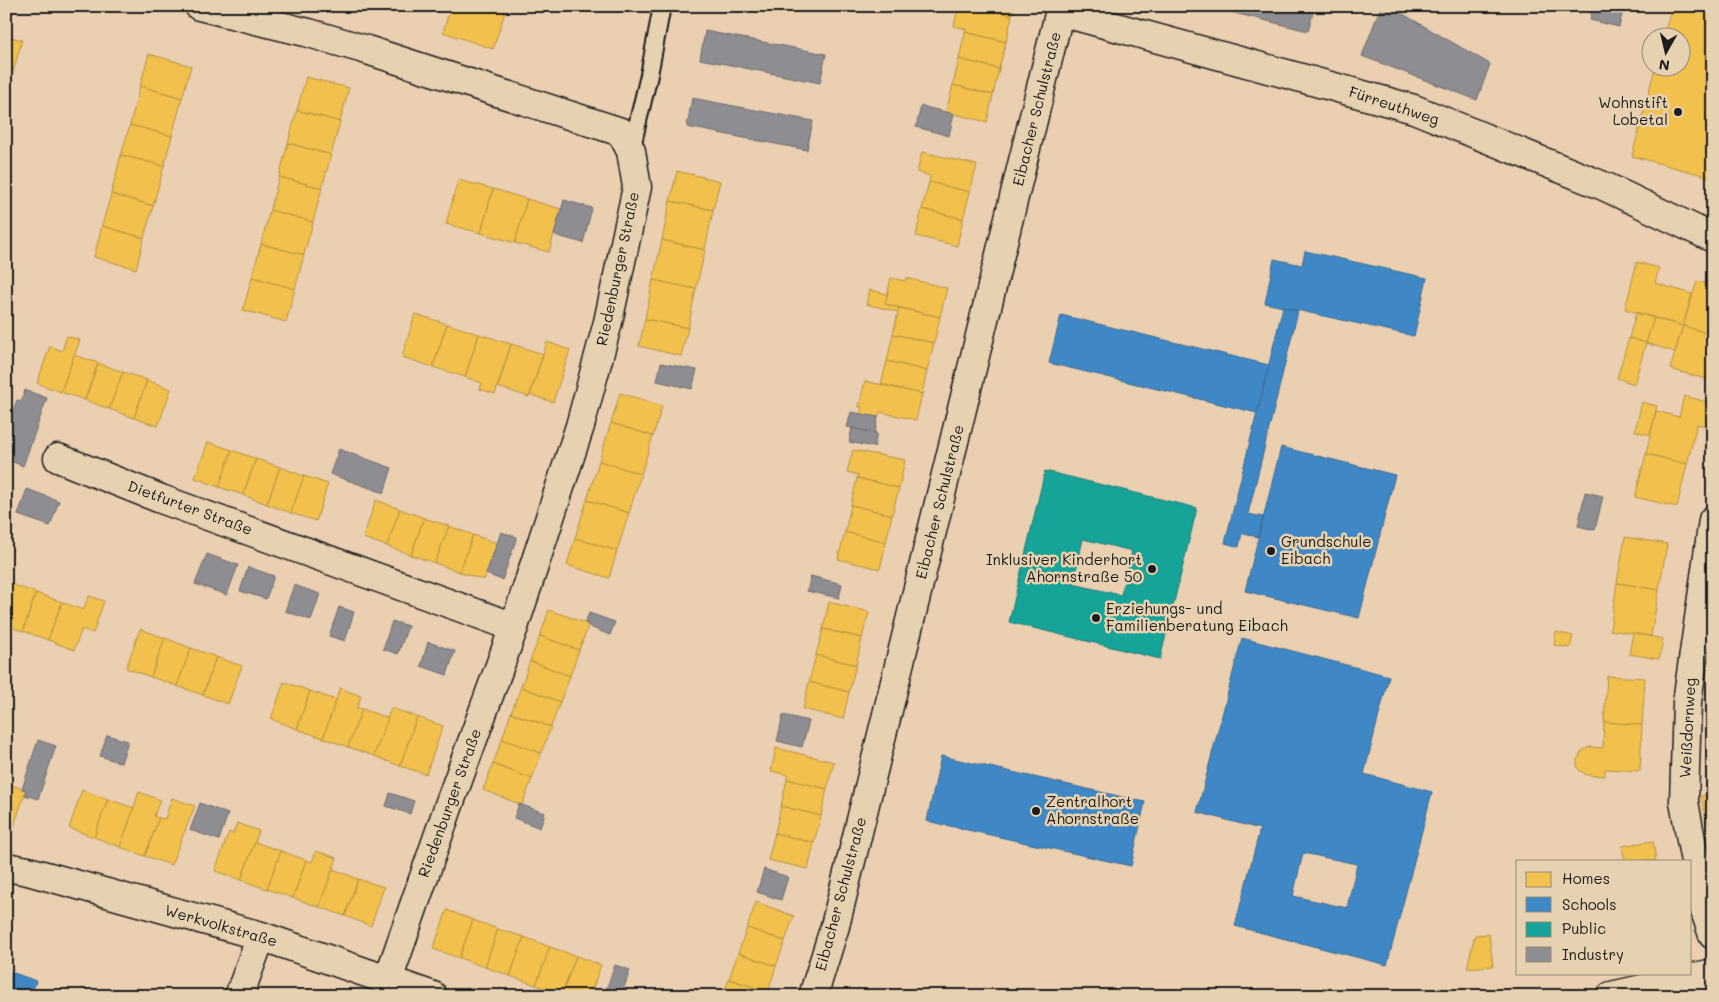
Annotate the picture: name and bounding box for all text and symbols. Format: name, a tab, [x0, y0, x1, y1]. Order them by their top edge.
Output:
north arrow	[1642, 28, 1692, 78]
street label: Eibacher Schulstraße	[1007, 30, 1065, 188]
text: N	[1658, 55, 1671, 76]
street label: Fürreuthweg	[1347, 81, 1442, 129]
place label: Wohnstift Lobetal	[1598, 92, 1668, 129]
marker: Wohnstift Lobetal	[1672, 106, 1684, 118]
street label: Riedenburger Straße	[591, 190, 643, 348]
street label: Eibacher Schulstraße	[910, 423, 968, 581]
street label: Dietfurter Straße	[125, 475, 255, 539]
place label: Grundschule Eibach	[1281, 531, 1372, 568]
marker: Grundschule Eibach	[1265, 545, 1277, 557]
place label: Inklusiver Kinderhort Ahornstraße 50	[986, 549, 1142, 586]
marker: Inklusiver Kinderhort Ahornstraße 50	[1146, 563, 1158, 575]
place label: Erziehungs- und Familienberatung Eibach	[1106, 598, 1288, 635]
marker: Erziehungs- und Familienberatung Eibach	[1090, 612, 1102, 624]
street label: Weißdornweg	[1674, 677, 1700, 779]
street label: Riedenburger Straße	[413, 726, 485, 880]
place label: Zentralhort Ahornstraße	[1046, 791, 1139, 828]
marker: Zentralhort Ahornstraße	[1030, 805, 1042, 817]
street label: Eibacher Schulstraße	[810, 815, 870, 973]
legend	[1516, 860, 1692, 974]
text: Homes	[1562, 868, 1610, 888]
text: Schools	[1562, 894, 1617, 914]
street label: Werkvolkstraße	[163, 899, 280, 951]
text: Public	[1562, 918, 1606, 938]
text: Industry	[1562, 944, 1624, 964]

